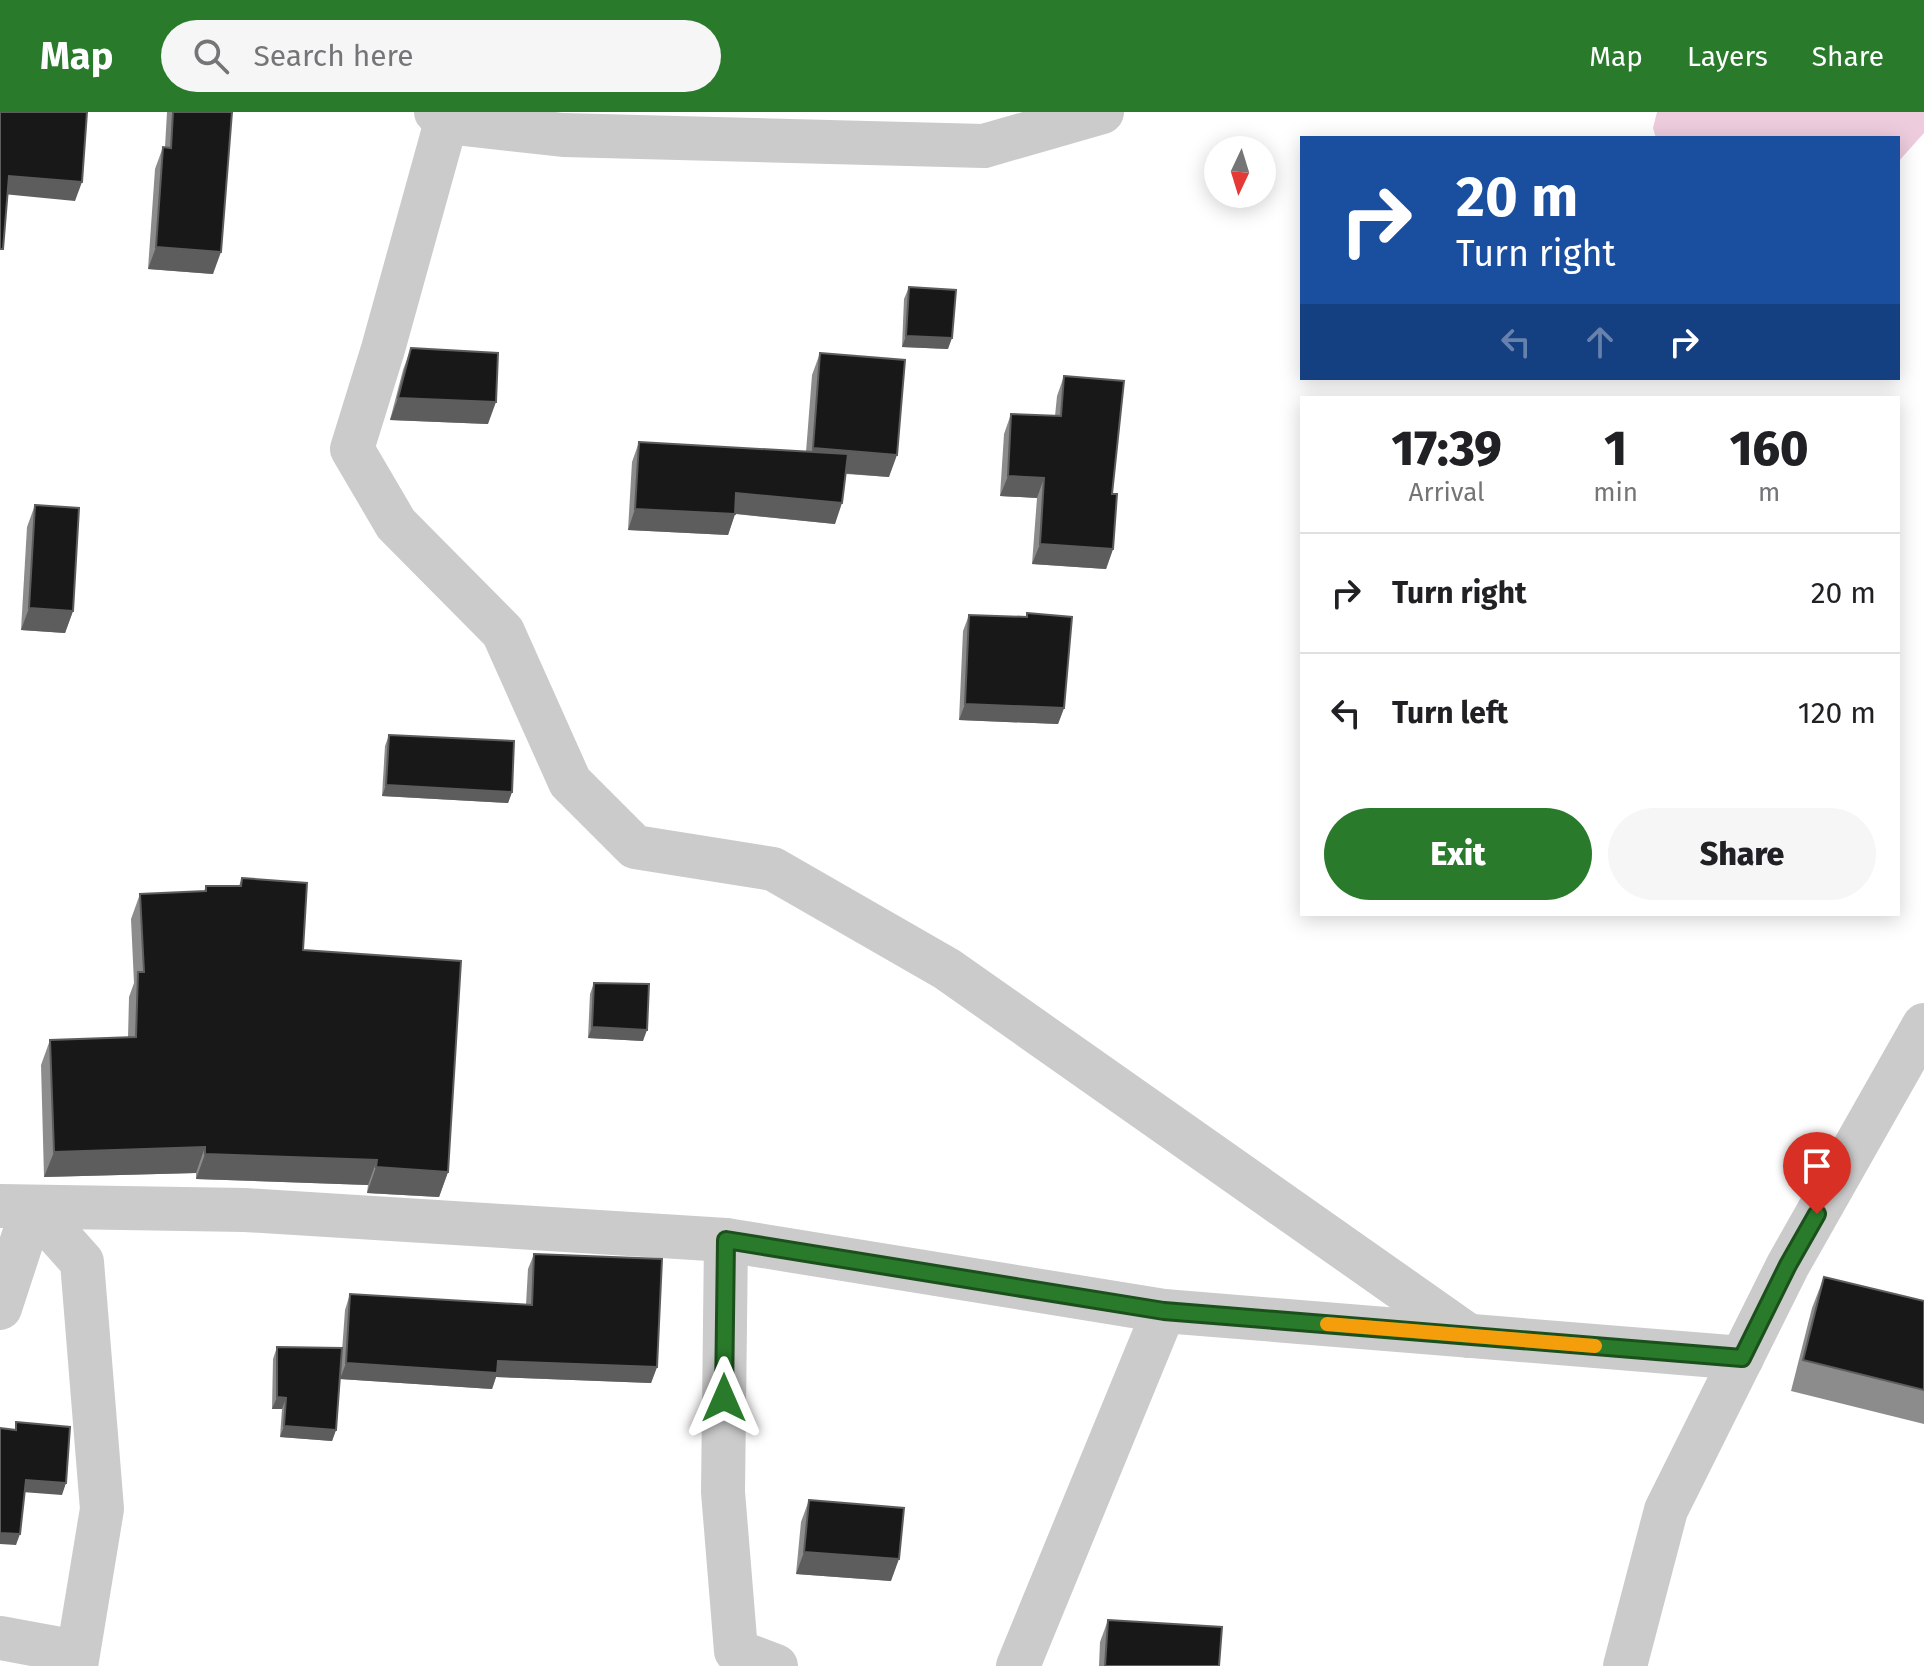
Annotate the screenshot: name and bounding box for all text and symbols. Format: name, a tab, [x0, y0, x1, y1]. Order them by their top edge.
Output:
search box	[161, 20, 721, 92]
text: Map	[40, 33, 113, 79]
icon: search	[189, 34, 233, 78]
text: Search here	[253, 38, 414, 74]
text: Map	[1589, 40, 1643, 73]
text: Layers	[1687, 40, 1768, 73]
text: Share	[1812, 40, 1884, 73]
north arrow	[1204, 136, 1276, 208]
map controls	[1204, 136, 1276, 208]
text: 20 m	[1456, 164, 1578, 231]
icon: right	[1324, 168, 1428, 272]
text: Turn right	[1456, 232, 1616, 276]
icon: left	[1494, 320, 1538, 364]
icon: ahead	[1578, 320, 1622, 364]
icon: right	[1662, 320, 1706, 364]
text: 17:39	[1392, 420, 1502, 478]
text: 1	[1604, 420, 1627, 478]
text: 160	[1730, 420, 1808, 478]
text: Arrival	[1409, 477, 1485, 508]
text: min	[1593, 477, 1638, 508]
text: m	[1758, 477, 1780, 508]
icon: right	[1324, 571, 1368, 615]
text: Turn right	[1392, 575, 1527, 611]
text: 20 m	[1811, 575, 1876, 611]
icon: left	[1324, 691, 1368, 735]
text: Turn left	[1392, 695, 1508, 731]
text: 120 m	[1798, 695, 1876, 731]
button: Exit	[1324, 808, 1592, 900]
button: Share	[1608, 808, 1876, 900]
pin	[1783, 1132, 1851, 1214]
icon: arrive	[1795, 1144, 1839, 1188]
position arrow	[682, 1356, 766, 1440]

